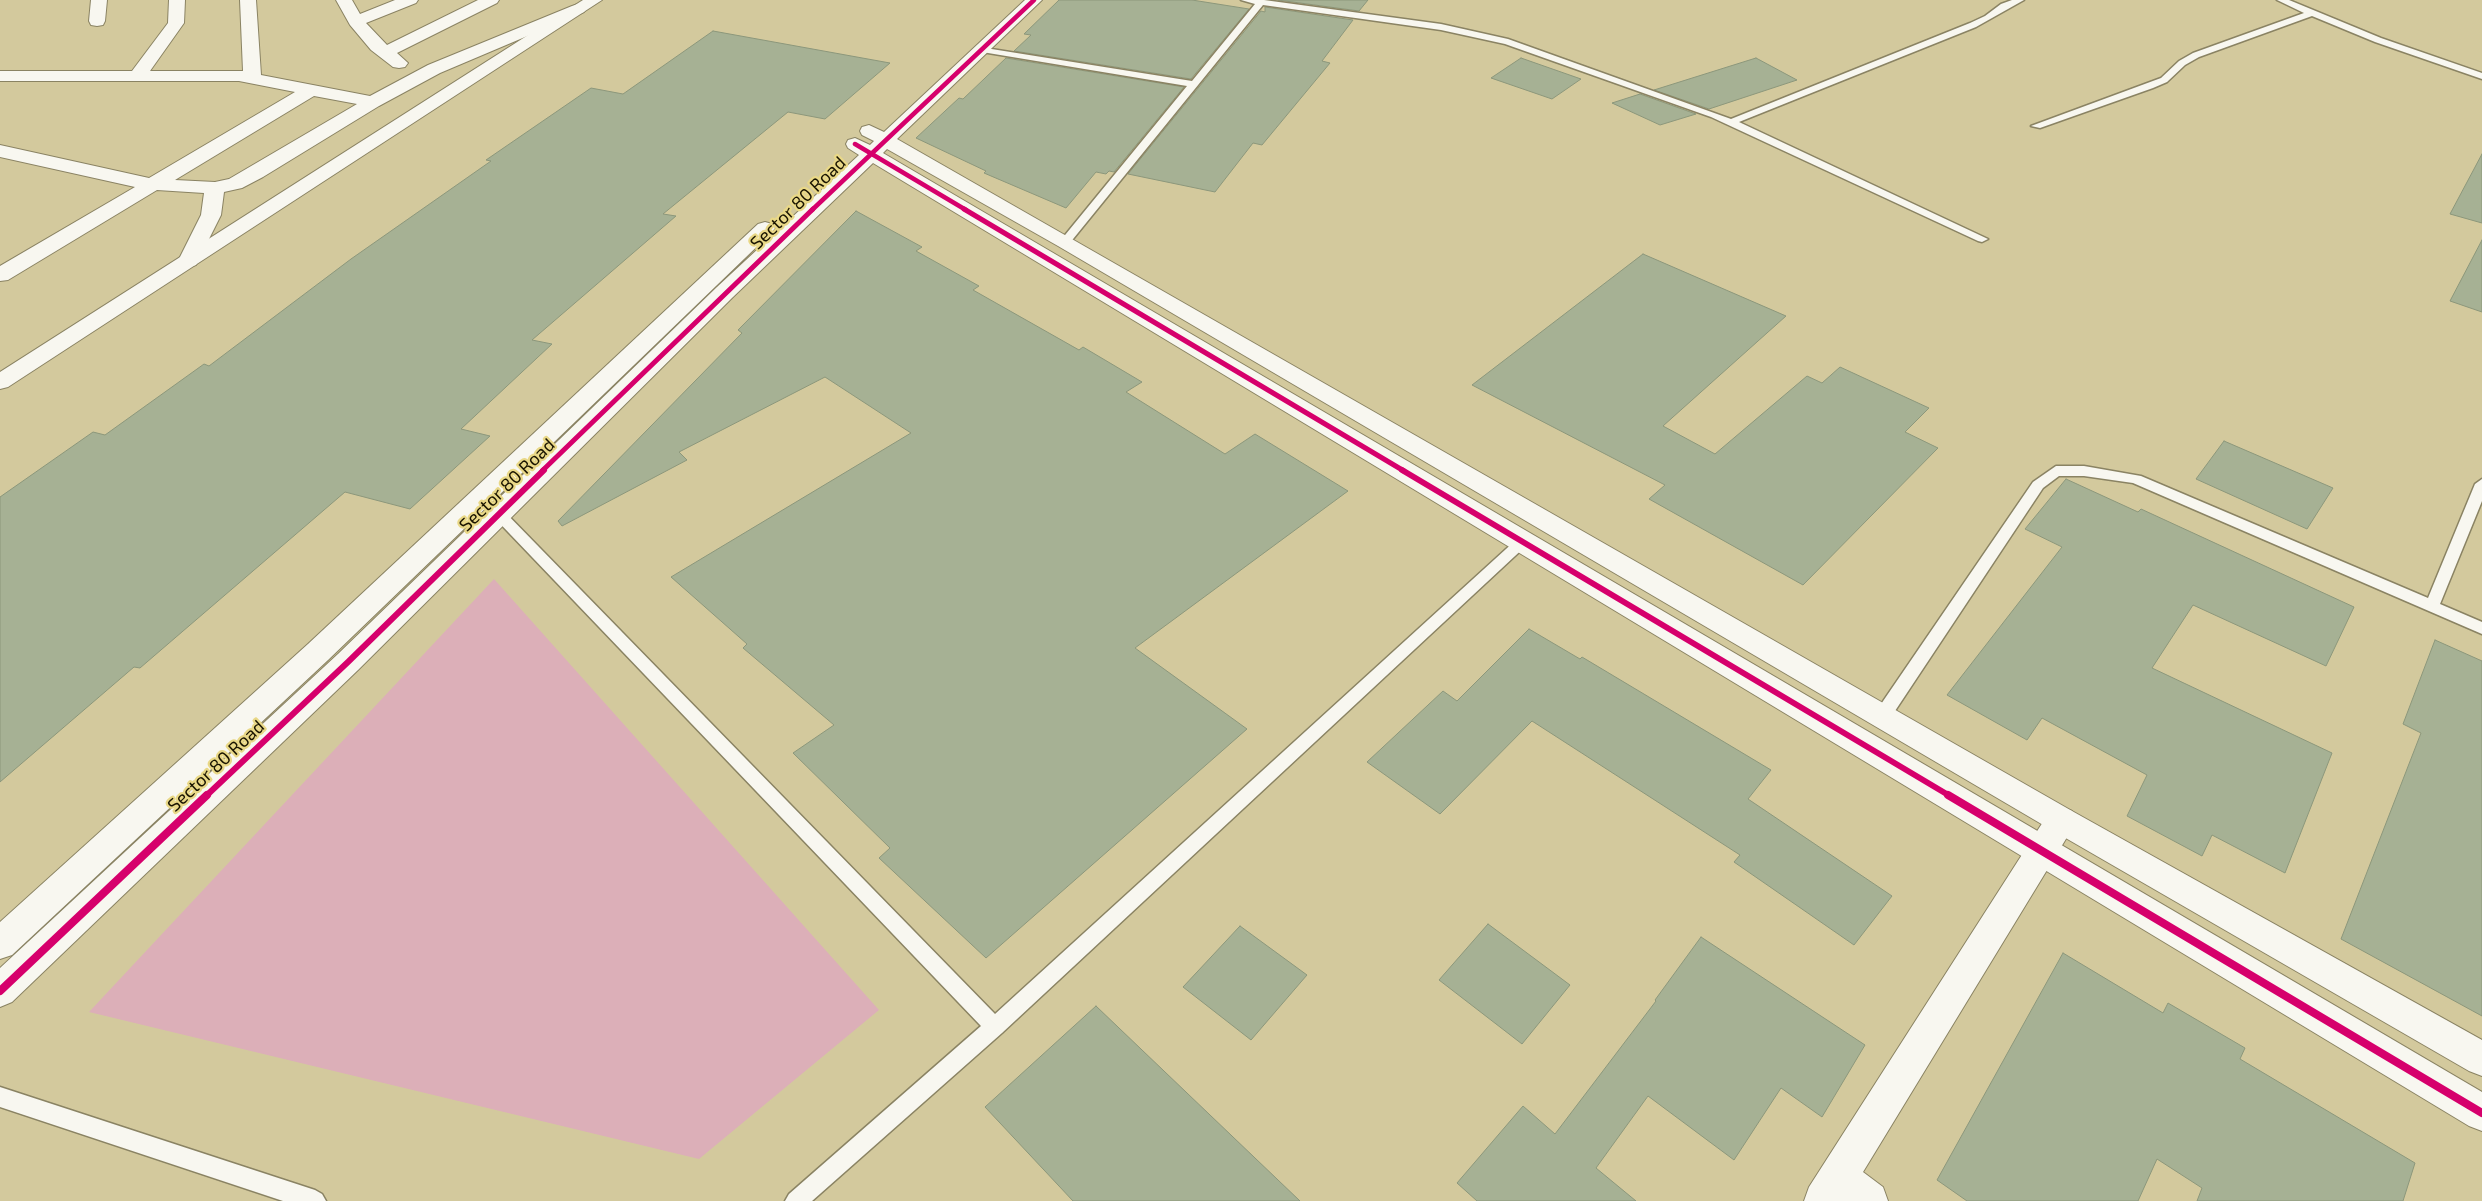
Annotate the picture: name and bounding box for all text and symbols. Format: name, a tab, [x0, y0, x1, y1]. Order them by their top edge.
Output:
street label: Sector 80 Road	[746, 152, 850, 254]
street label: Sector 80 Road	[455, 434, 559, 536]
street label: Sector 80 Road	[163, 716, 269, 816]

